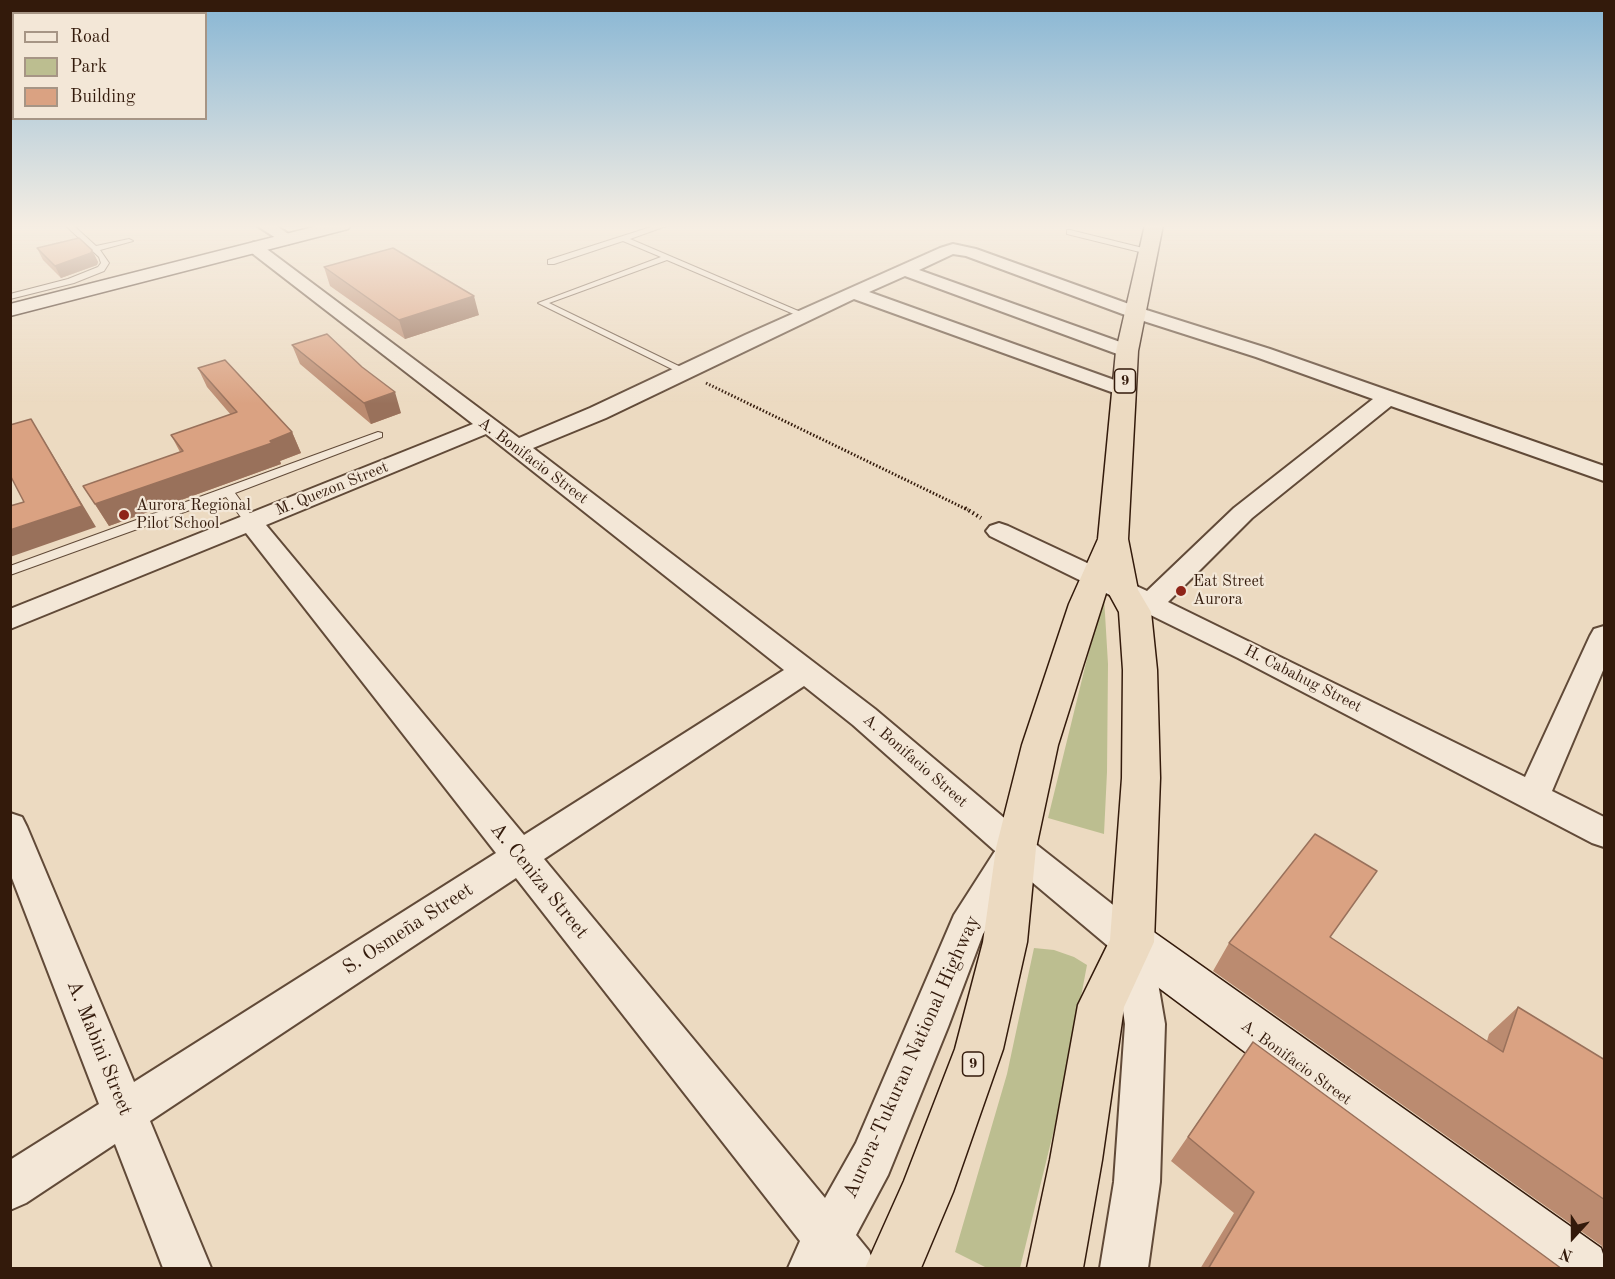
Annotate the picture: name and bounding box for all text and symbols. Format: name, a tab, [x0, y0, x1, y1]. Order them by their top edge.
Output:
legend	[12, 12, 207, 120]
text: Road	[70, 28, 110, 46]
text: Park	[70, 58, 107, 76]
text: Building	[70, 88, 135, 106]
road number: 9	[1114, 369, 1136, 393]
street label: A. Bonifacio Street	[474, 413, 592, 509]
street label: M. Quezon Street	[273, 458, 391, 520]
place label: Aurora Regional Pilot School	[136, 496, 251, 534]
marker: Aurora Regional Pilot School	[117, 508, 131, 522]
place label: Eat Street Aurora	[1193, 572, 1264, 610]
marker: Eat Street Aurora	[1174, 584, 1188, 598]
street label: H. Cabahug Street	[1241, 641, 1365, 717]
street label: A. Bonifacio Street	[859, 710, 971, 812]
street label: A. Ceniza Street	[485, 818, 593, 944]
street label: S. Osmeña Street	[338, 878, 478, 980]
street label: Aurora-Tukuran National Highway	[839, 912, 985, 1202]
street label: A. Mabini Street	[61, 977, 137, 1119]
street label: A. Bonifacio Street	[1237, 1016, 1355, 1110]
road number: 9	[962, 1052, 984, 1076]
north arrow	[1543, 1207, 1603, 1267]
text: N	[1558, 1244, 1575, 1263]

